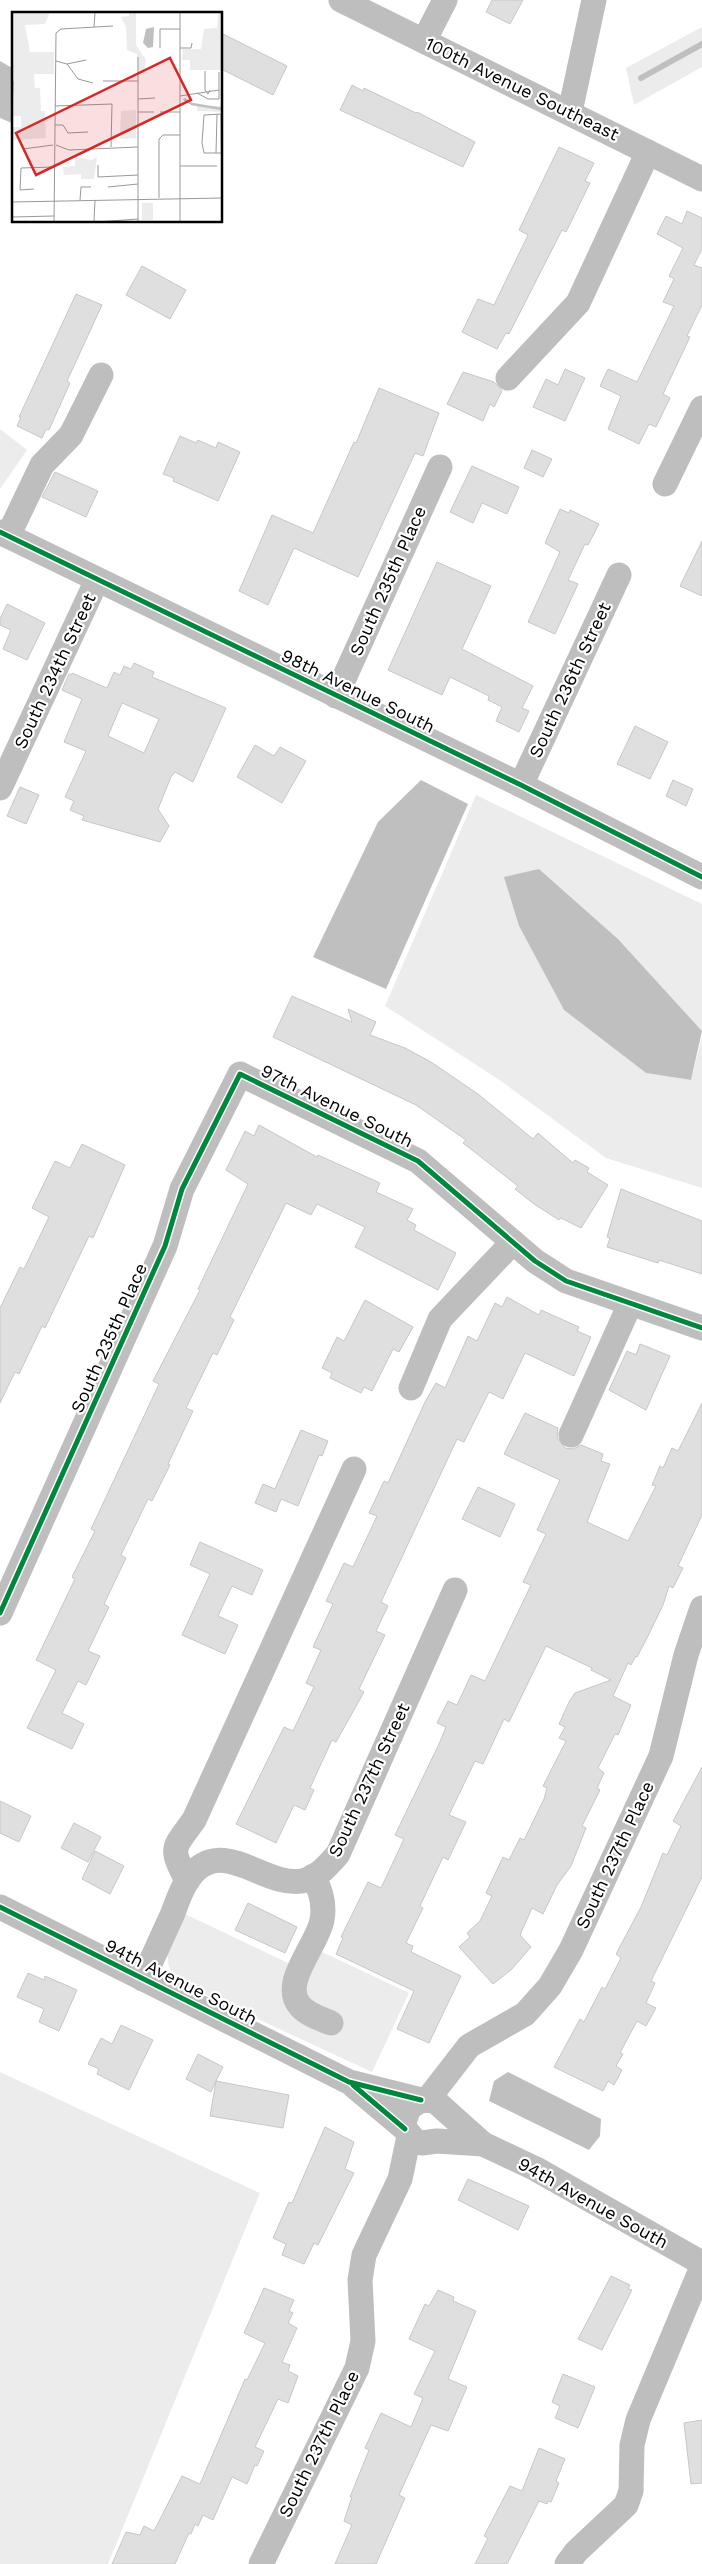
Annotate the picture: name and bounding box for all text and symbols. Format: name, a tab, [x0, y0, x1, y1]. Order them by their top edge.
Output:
inset map	[12, 12, 222, 222]
street label: 100th Avenue Southeast	[422, 32, 623, 145]
street label: South 235th Place	[345, 503, 430, 659]
street label: South 234th Street	[9, 589, 100, 752]
street label: South 236th Street	[524, 598, 615, 761]
street label: 98th Avenue South	[278, 644, 438, 737]
street label: 97th Avenue South	[258, 1060, 417, 1152]
street label: South 235th Place	[66, 1260, 151, 1416]
street label: South 237th Street	[324, 1699, 414, 1860]
street label: South 237th Place	[571, 1778, 658, 1932]
street label: 94th Avenue South	[102, 1934, 261, 2029]
street label: 94th Avenue South	[515, 2153, 672, 2253]
street label: South 237th Place	[274, 2367, 363, 2521]

